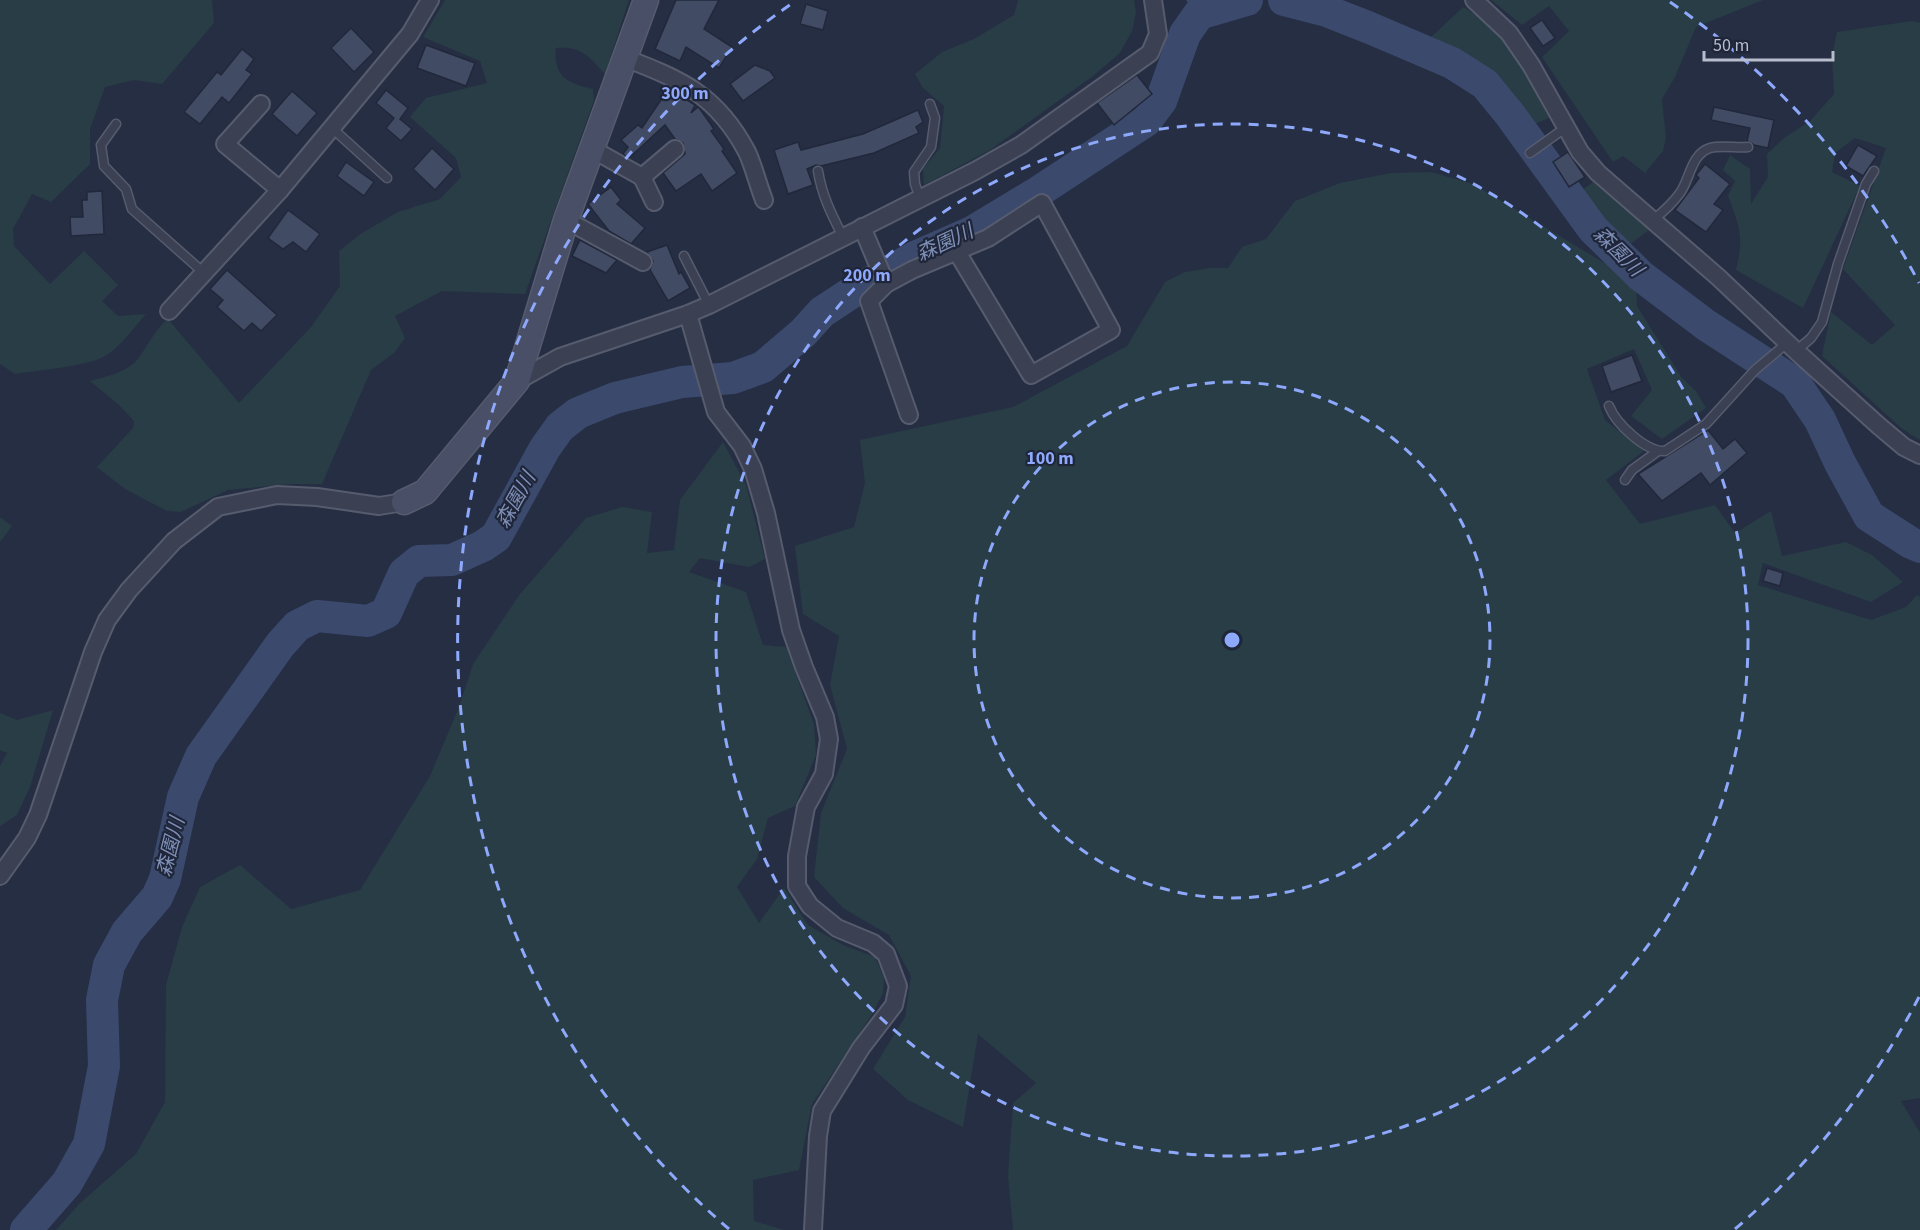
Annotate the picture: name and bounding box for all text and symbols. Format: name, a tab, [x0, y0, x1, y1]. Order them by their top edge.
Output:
scale bar	[1704, 24, 1833, 62]
text: 50 m	[1713, 33, 1749, 58]
text: 300 m	[661, 81, 709, 106]
water label: 森園川	[912, 217, 980, 268]
water label: 森園川	[1587, 221, 1651, 285]
text: 200 m	[843, 263, 891, 288]
text: 100 m	[1026, 446, 1074, 471]
water label: 森園川	[489, 465, 544, 533]
centre of rings	[1222, 630, 1242, 650]
water label: 森園川	[150, 813, 192, 879]

